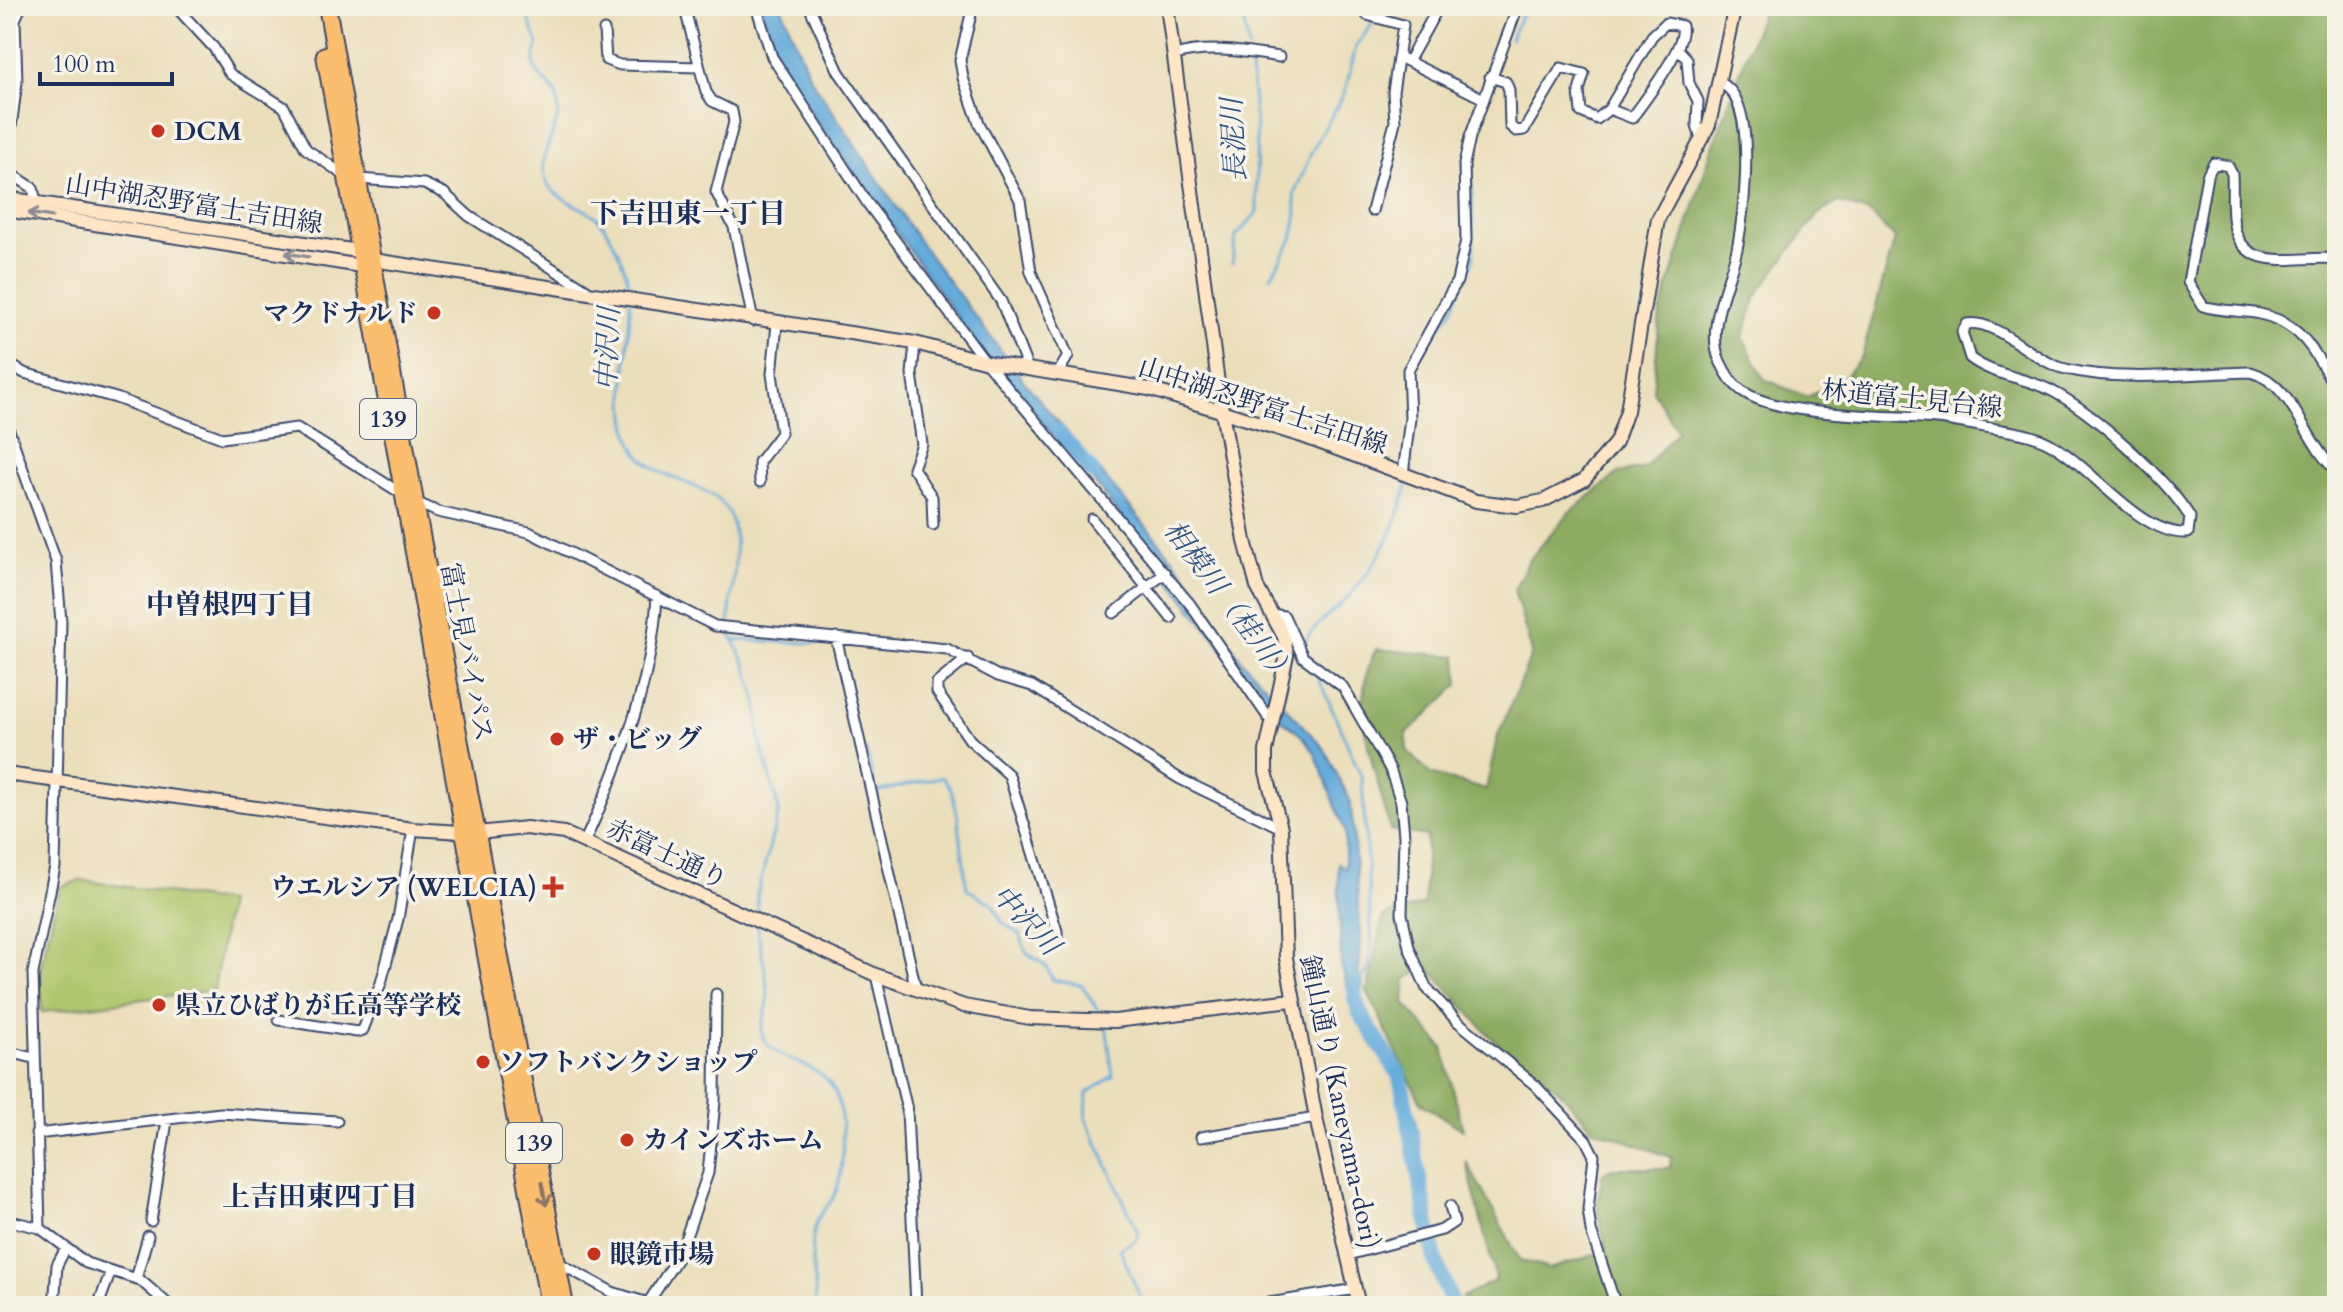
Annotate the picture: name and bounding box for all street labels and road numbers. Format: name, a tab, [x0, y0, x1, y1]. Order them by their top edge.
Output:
street label: 山中湖忍野富士吉田線	[63, 166, 325, 242]
street label: 山中湖忍野富士吉田線	[1134, 349, 1392, 463]
street label: 林道富士見台線	[1820, 372, 2004, 426]
road number: 139	[360, 399, 416, 439]
street label: 富士見バイパス	[433, 560, 501, 744]
street label: 赤富士通り	[601, 811, 733, 897]
street label: 鐘山通り (Kaneyama-dori)	[1292, 952, 1388, 1252]
road number: 139	[506, 1123, 562, 1163]

